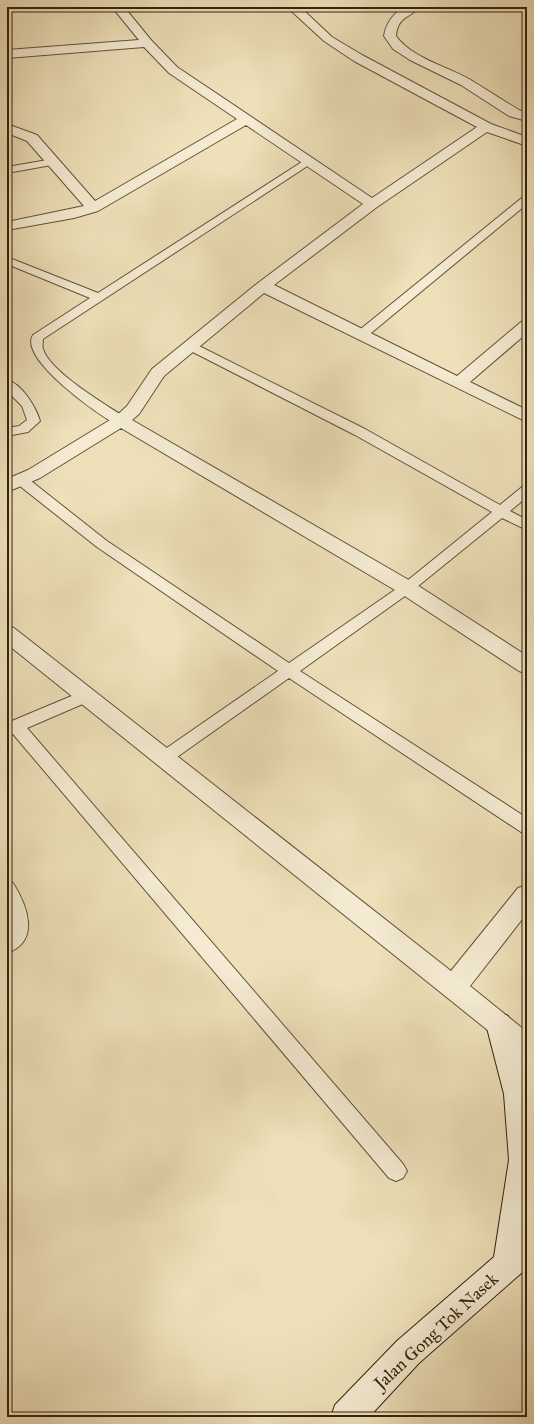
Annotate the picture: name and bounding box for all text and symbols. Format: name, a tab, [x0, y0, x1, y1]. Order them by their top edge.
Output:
street label: Jalan Gong Tok Nasek	[368, 1267, 504, 1396]

